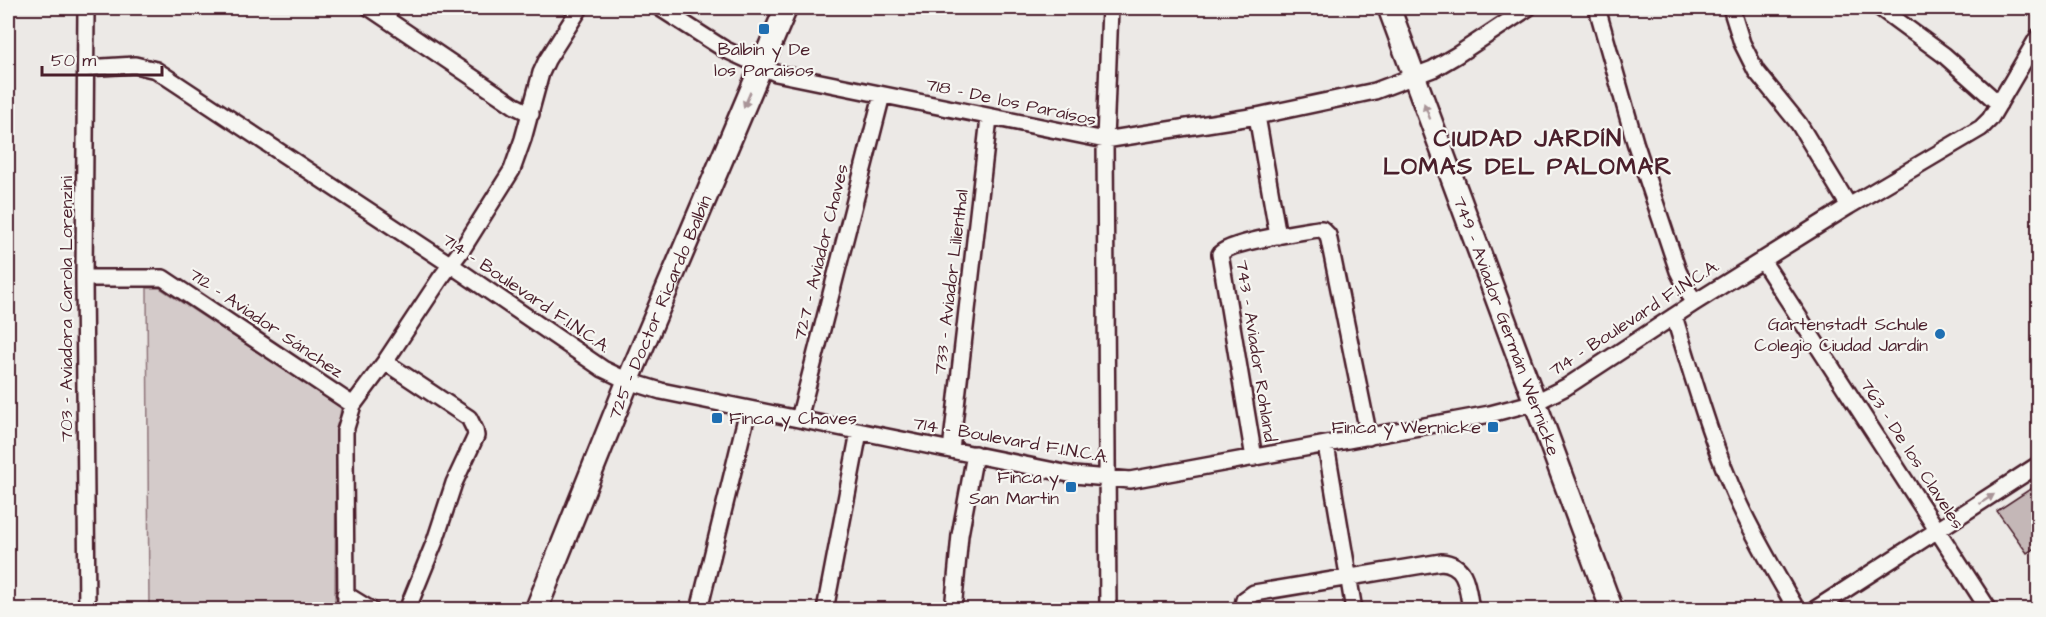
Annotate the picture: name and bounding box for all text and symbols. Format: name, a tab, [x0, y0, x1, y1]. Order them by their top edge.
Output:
marker: Balbin y De los Paraisos	[757, 22, 771, 36]
place label: Balbin y De los Paraisos	[714, 37, 814, 83]
scale bar	[42, 39, 162, 77]
text: 50 m	[51, 48, 96, 73]
street label: 718 - De los Paraísos	[924, 72, 1098, 132]
one-way arrow	[741, 91, 751, 109]
one-way arrow	[1422, 102, 1431, 120]
district label: CIUDAD JARDÍN LOMAS DEL PALOMAR	[1383, 122, 1673, 184]
street label: 727 - Aviador Chaves	[787, 161, 855, 343]
street label: 703 - Aviadora Carola Lorenzini	[54, 176, 79, 442]
street label: 733 - Aviador Lilienthal	[927, 188, 975, 376]
street label: 725 - Doctor Ricardo Balbín	[601, 191, 718, 423]
street label: 749 - Aviador Germán Wernicke	[1447, 193, 1566, 459]
street label: 714 - Boulevard F.I.N.C.A.	[437, 227, 615, 359]
street label: 714 - Boulevard F.I.N.C.A.	[1544, 253, 1724, 383]
street label: 743 - Aviador Rohland	[1229, 258, 1283, 444]
street label: 712 - Aviador Sánchez	[184, 262, 348, 384]
place label: Gartenstadt Schule Colegio Ciudad Jardín	[1754, 312, 1928, 359]
marker: Gartenstadt Schule Colegio Ciudad Jardín	[1933, 327, 1947, 341]
street label: 763 - De los Claveles	[1854, 374, 1970, 534]
place label: Finca y Chaves	[729, 406, 857, 432]
street label: 714 - Boulevard F.I.N.C.A.	[911, 410, 1111, 470]
marker: Finca y Chaves	[710, 411, 724, 425]
place label: Finca y Wernicke	[1331, 415, 1481, 441]
marker: Finca y Wernicke	[1486, 420, 1500, 434]
place label: Finca y San Martin	[969, 465, 1059, 511]
marker: Finca y San Martin	[1064, 480, 1078, 494]
one-way arrow	[1979, 494, 1995, 505]

